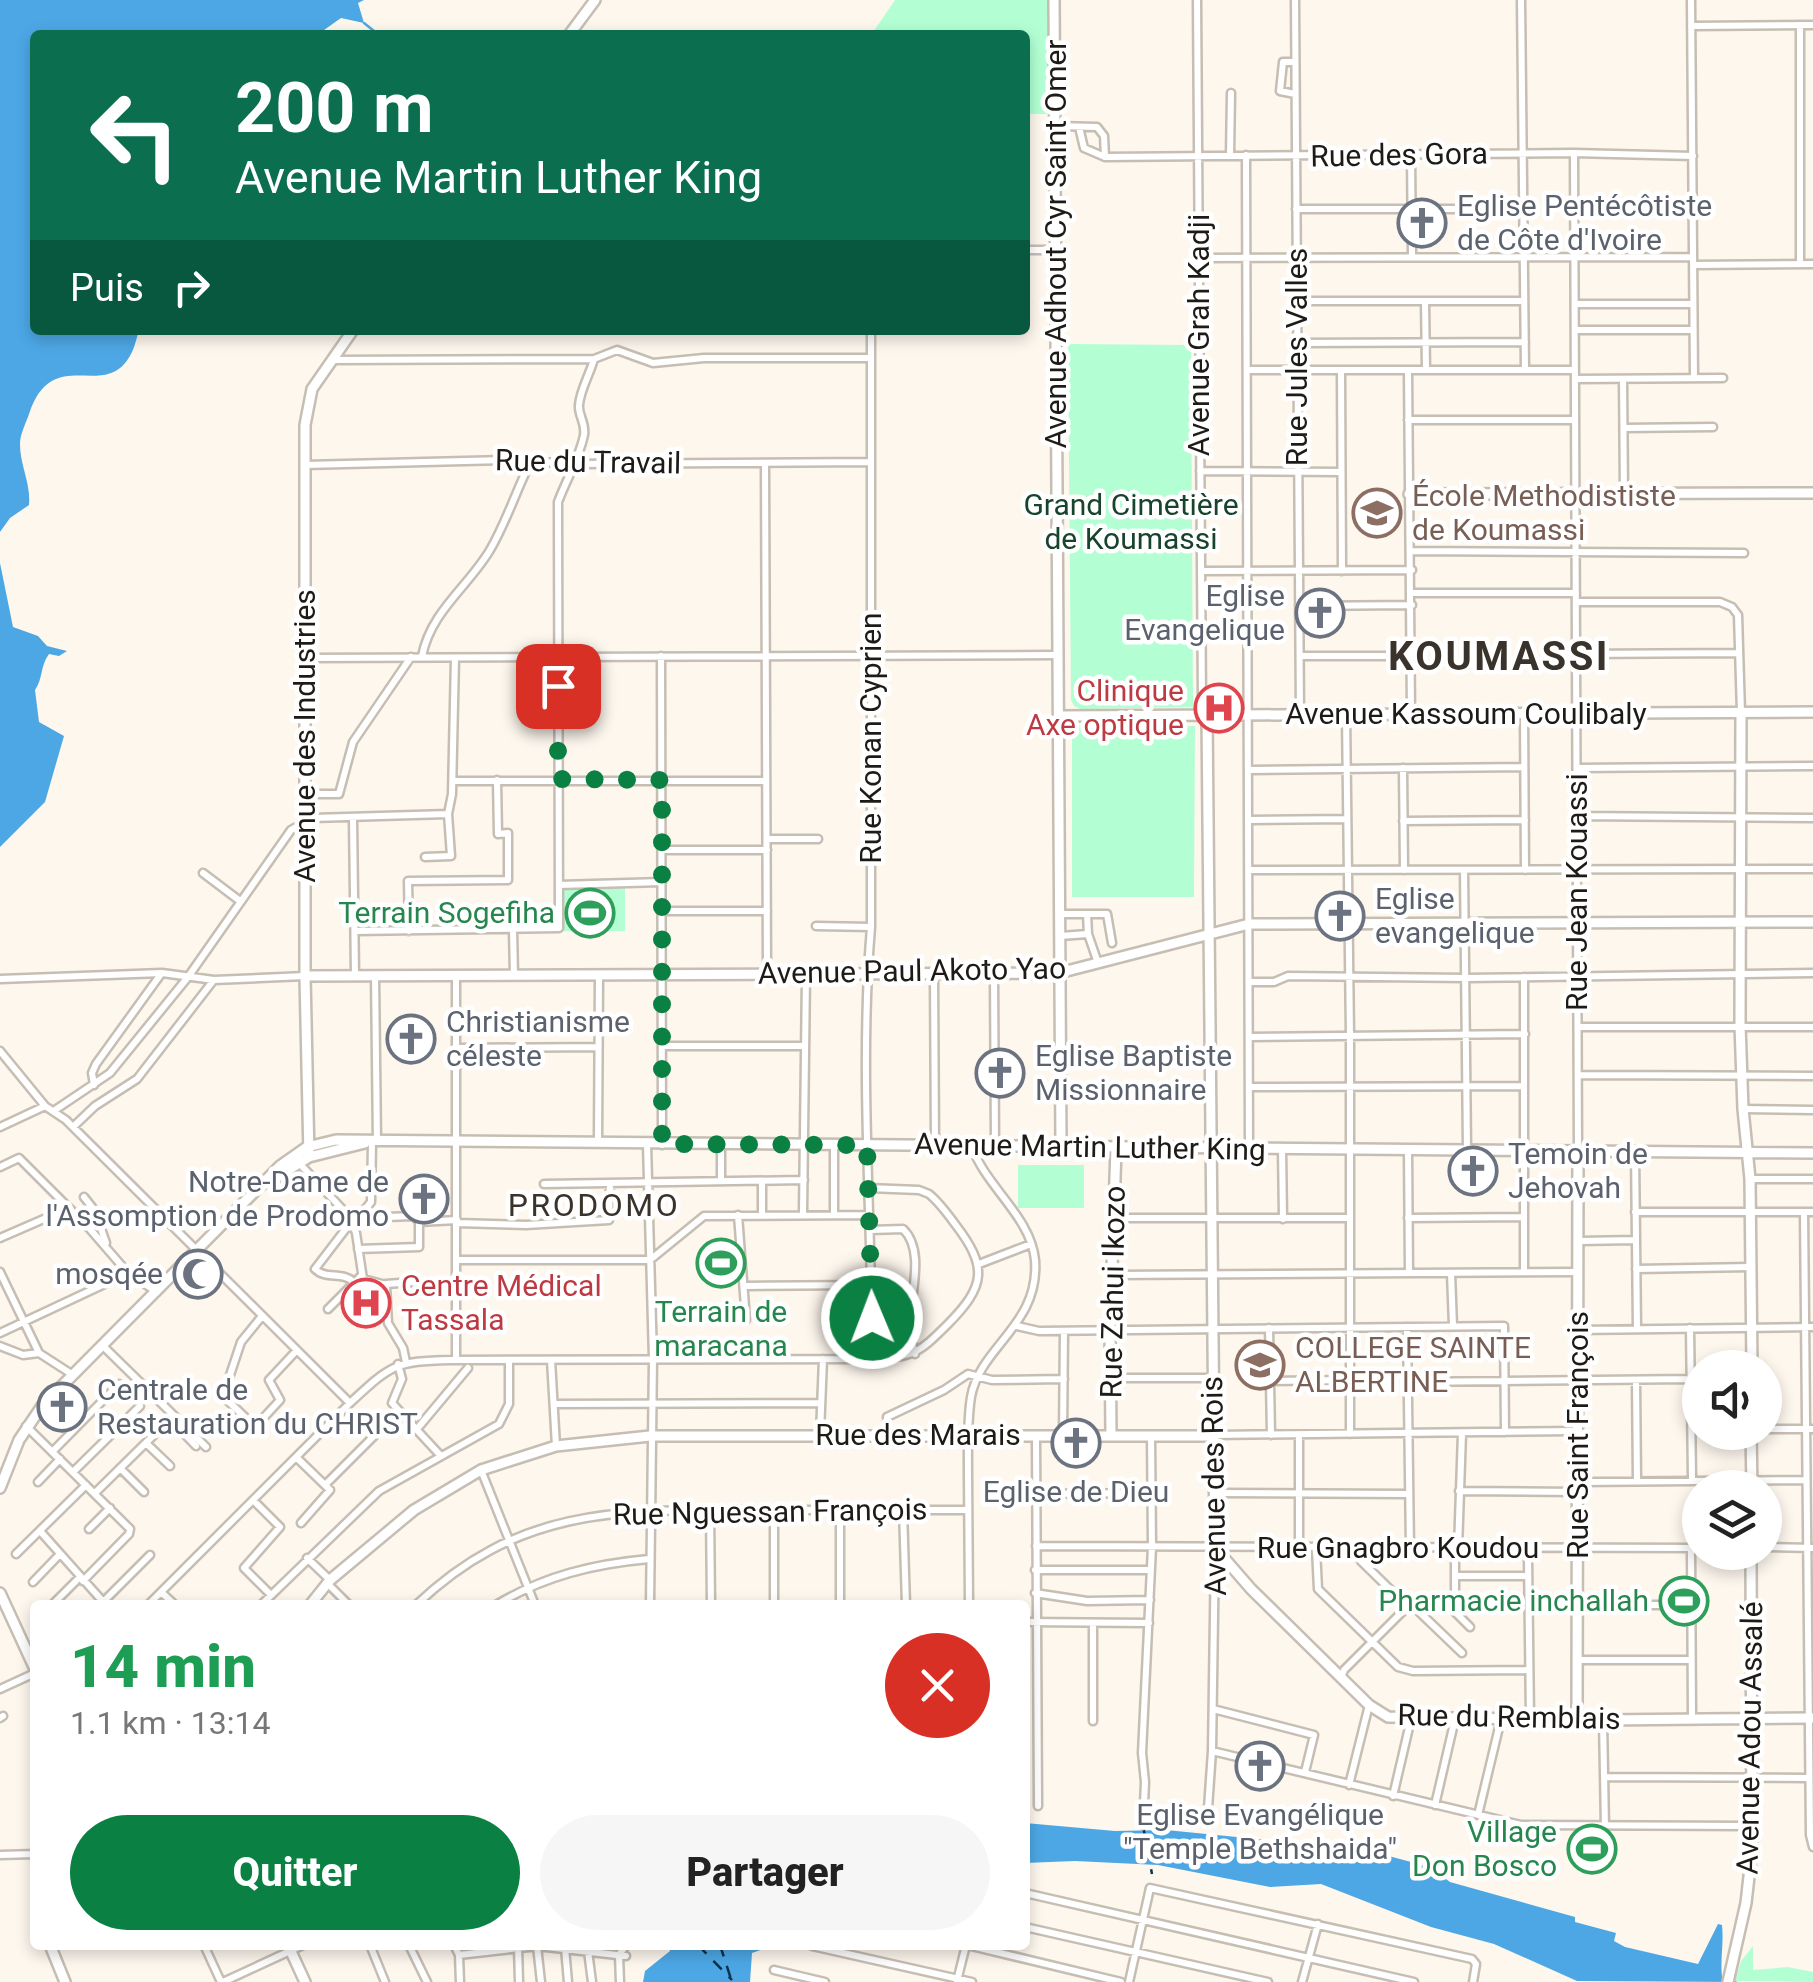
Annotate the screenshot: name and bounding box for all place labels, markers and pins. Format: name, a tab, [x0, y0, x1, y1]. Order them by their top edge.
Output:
place label: Eglise Pentécôtiste de Côte d'Ivoire	[1457, 188, 1712, 257]
church icon: Eglise Pentécôtiste de Côte d'Ivoire	[1396, 197, 1448, 249]
place label: École Methodististe de Koumassi	[1412, 478, 1676, 547]
school or university icon: École Methodististe de Koumassi	[1351, 487, 1403, 539]
place label: Eglise Evangelique	[1124, 578, 1285, 647]
church icon: Eglise Evangelique	[1294, 587, 1346, 639]
pin	[516, 644, 601, 729]
place label: Clinique Axe optique	[1026, 673, 1184, 742]
hospital icon: Clinique Axe optique	[1193, 682, 1245, 734]
place label: Eglise evangelique	[1375, 881, 1535, 950]
sports icon: Terrain Sogefiha	[564, 887, 616, 939]
church icon: Eglise evangelique	[1314, 890, 1366, 942]
place label: Terrain Sogefiha	[338, 895, 555, 930]
place label: Christianisme céleste	[446, 1004, 630, 1073]
church icon: Christianisme céleste	[385, 1013, 437, 1065]
place label: Eglise Baptiste Missionnaire	[1035, 1038, 1232, 1107]
church icon: Eglise Baptiste Missionnaire	[974, 1047, 1026, 1099]
place label: Temoin de Jehovah	[1508, 1136, 1648, 1205]
church icon: Temoin de Jehovah	[1447, 1145, 1499, 1197]
place label: Notre-Dame de l'Assomption de Prodomo	[46, 1164, 389, 1233]
church icon: Notre-Dame de l'Assomption de Prodomo	[398, 1173, 450, 1225]
sports icon: Terrain de maracana	[695, 1237, 747, 1289]
mosque icon: mosqée	[172, 1248, 224, 1300]
place label: mosqée	[55, 1256, 163, 1291]
place label: Centre Médical Tassala	[401, 1268, 602, 1337]
hospital icon: Centre Médical Tassala	[340, 1277, 392, 1329]
place label: Terrain de maracana	[654, 1294, 788, 1363]
place label: COLLEGE SAINTE ALBERTINE	[1295, 1330, 1531, 1399]
school or university icon: COLLEGE SAINTE ALBERTINE	[1234, 1339, 1286, 1391]
place label: Centrale de Restauration du CHRIST	[97, 1372, 418, 1441]
church icon: Centrale de Restauration du CHRIST	[36, 1381, 88, 1433]
church icon: Eglise de Dieu	[1050, 1417, 1102, 1469]
place label: Eglise de Dieu	[983, 1474, 1169, 1509]
sports icon: Pharmacie inchallah	[1658, 1575, 1710, 1627]
place label: Pharmacie inchallah	[1378, 1583, 1649, 1618]
church icon: Eglise Evangélique "Temple Bethshaida"	[1234, 1740, 1286, 1792]
place label: Eglise Evangélique "Temple Bethshaida"	[1123, 1797, 1397, 1866]
place label: Village Don Bosco	[1412, 1814, 1557, 1883]
sports icon: Village Don Bosco	[1566, 1823, 1618, 1875]

